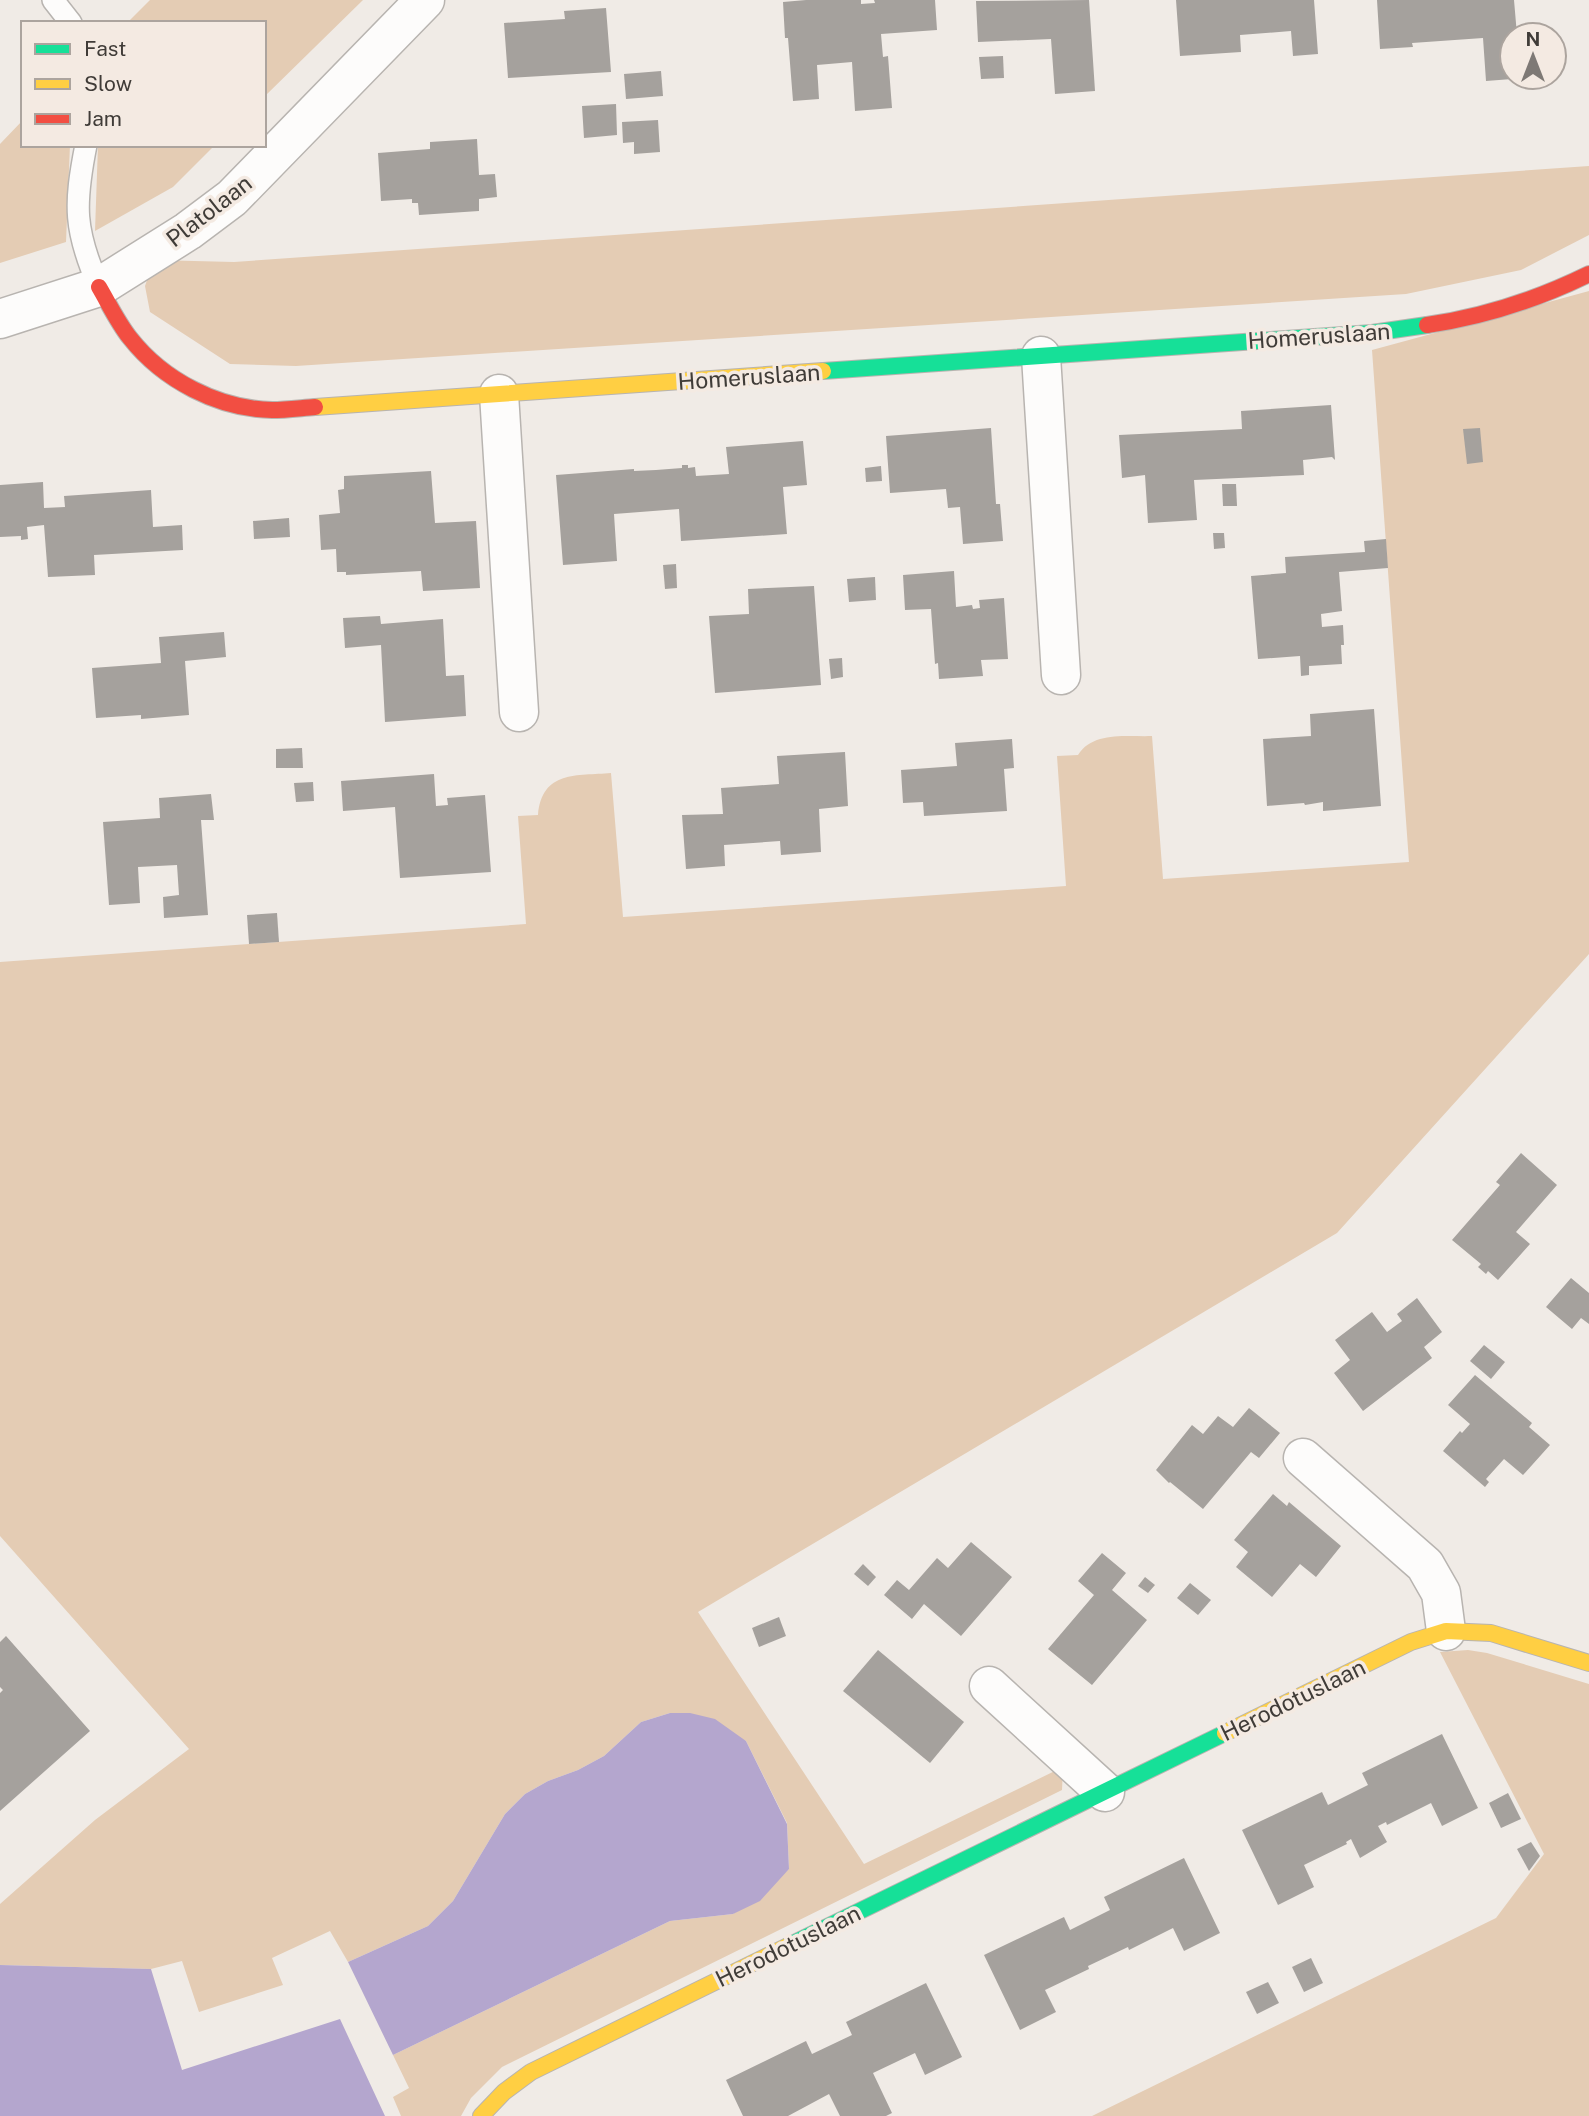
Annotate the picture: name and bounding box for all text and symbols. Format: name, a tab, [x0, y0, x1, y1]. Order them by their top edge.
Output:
legend	[21, 21, 266, 147]
north arrow	[1498, 21, 1568, 91]
text: N	[1526, 28, 1540, 50]
text: Fast	[84, 36, 126, 61]
text: Slow	[84, 71, 132, 96]
text: Jam	[84, 106, 122, 131]
street label: Platolaan	[161, 169, 257, 252]
street label: Homeruslaan	[1247, 317, 1391, 354]
street label: Homeruslaan	[677, 358, 821, 395]
street label: Herodotuslaan	[1216, 1653, 1370, 1746]
street label: Herodotuslaan	[711, 1899, 865, 1992]

